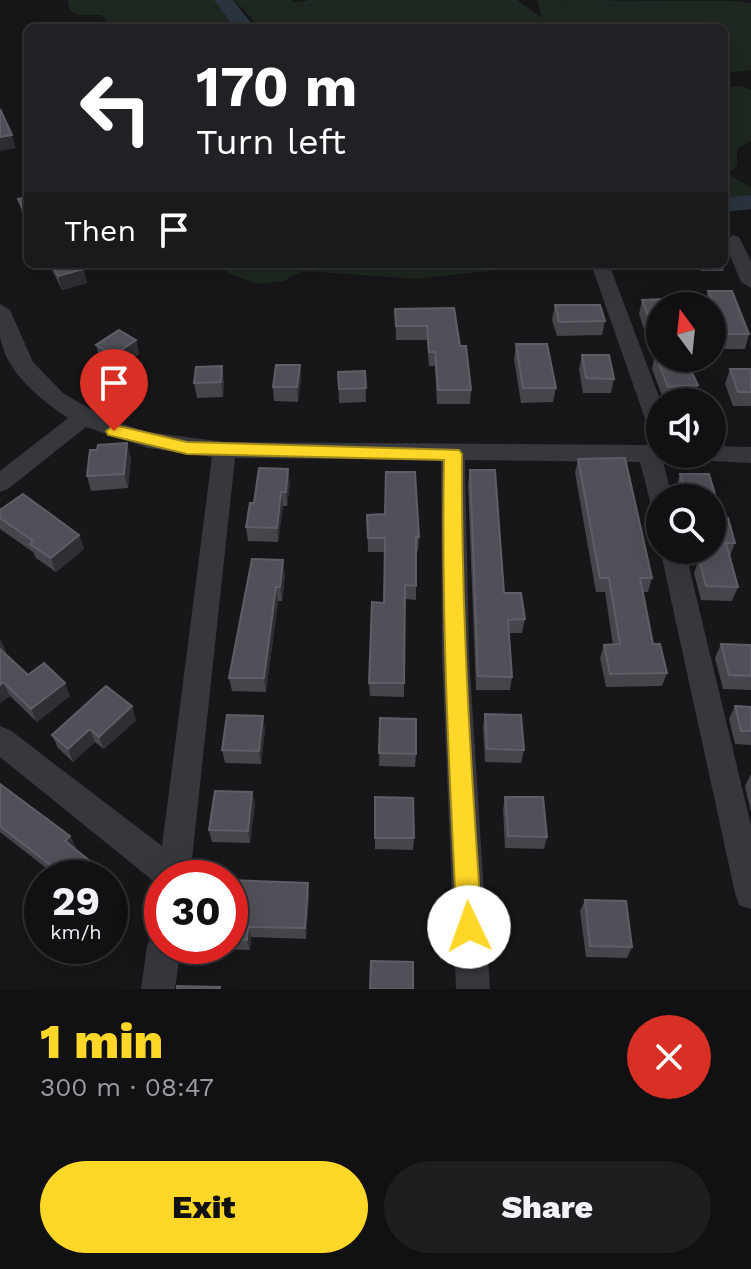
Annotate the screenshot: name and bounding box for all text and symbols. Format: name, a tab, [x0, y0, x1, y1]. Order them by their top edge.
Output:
text: 170 m	[196, 54, 358, 120]
icon: left	[64, 56, 168, 160]
text: Turn left	[196, 121, 346, 163]
icon: arrive	[152, 208, 196, 252]
text: Then	[64, 213, 136, 248]
north arrow	[646, 292, 726, 372]
map controls	[646, 292, 726, 564]
pin	[80, 349, 148, 431]
icon: arrive	[92, 361, 136, 405]
button: sound	[646, 388, 726, 468]
button: search	[646, 484, 726, 564]
speed limit sign: 30	[144, 860, 248, 964]
text: 29	[52, 878, 100, 925]
position arrow	[427, 885, 511, 969]
text: km/h	[50, 920, 102, 944]
text: 1 min	[40, 1013, 163, 1070]
button: close	[627, 1015, 711, 1099]
text: 300 m · 08:47	[40, 1072, 214, 1102]
button: Exit	[40, 1161, 368, 1253]
button: Share	[384, 1161, 711, 1253]

